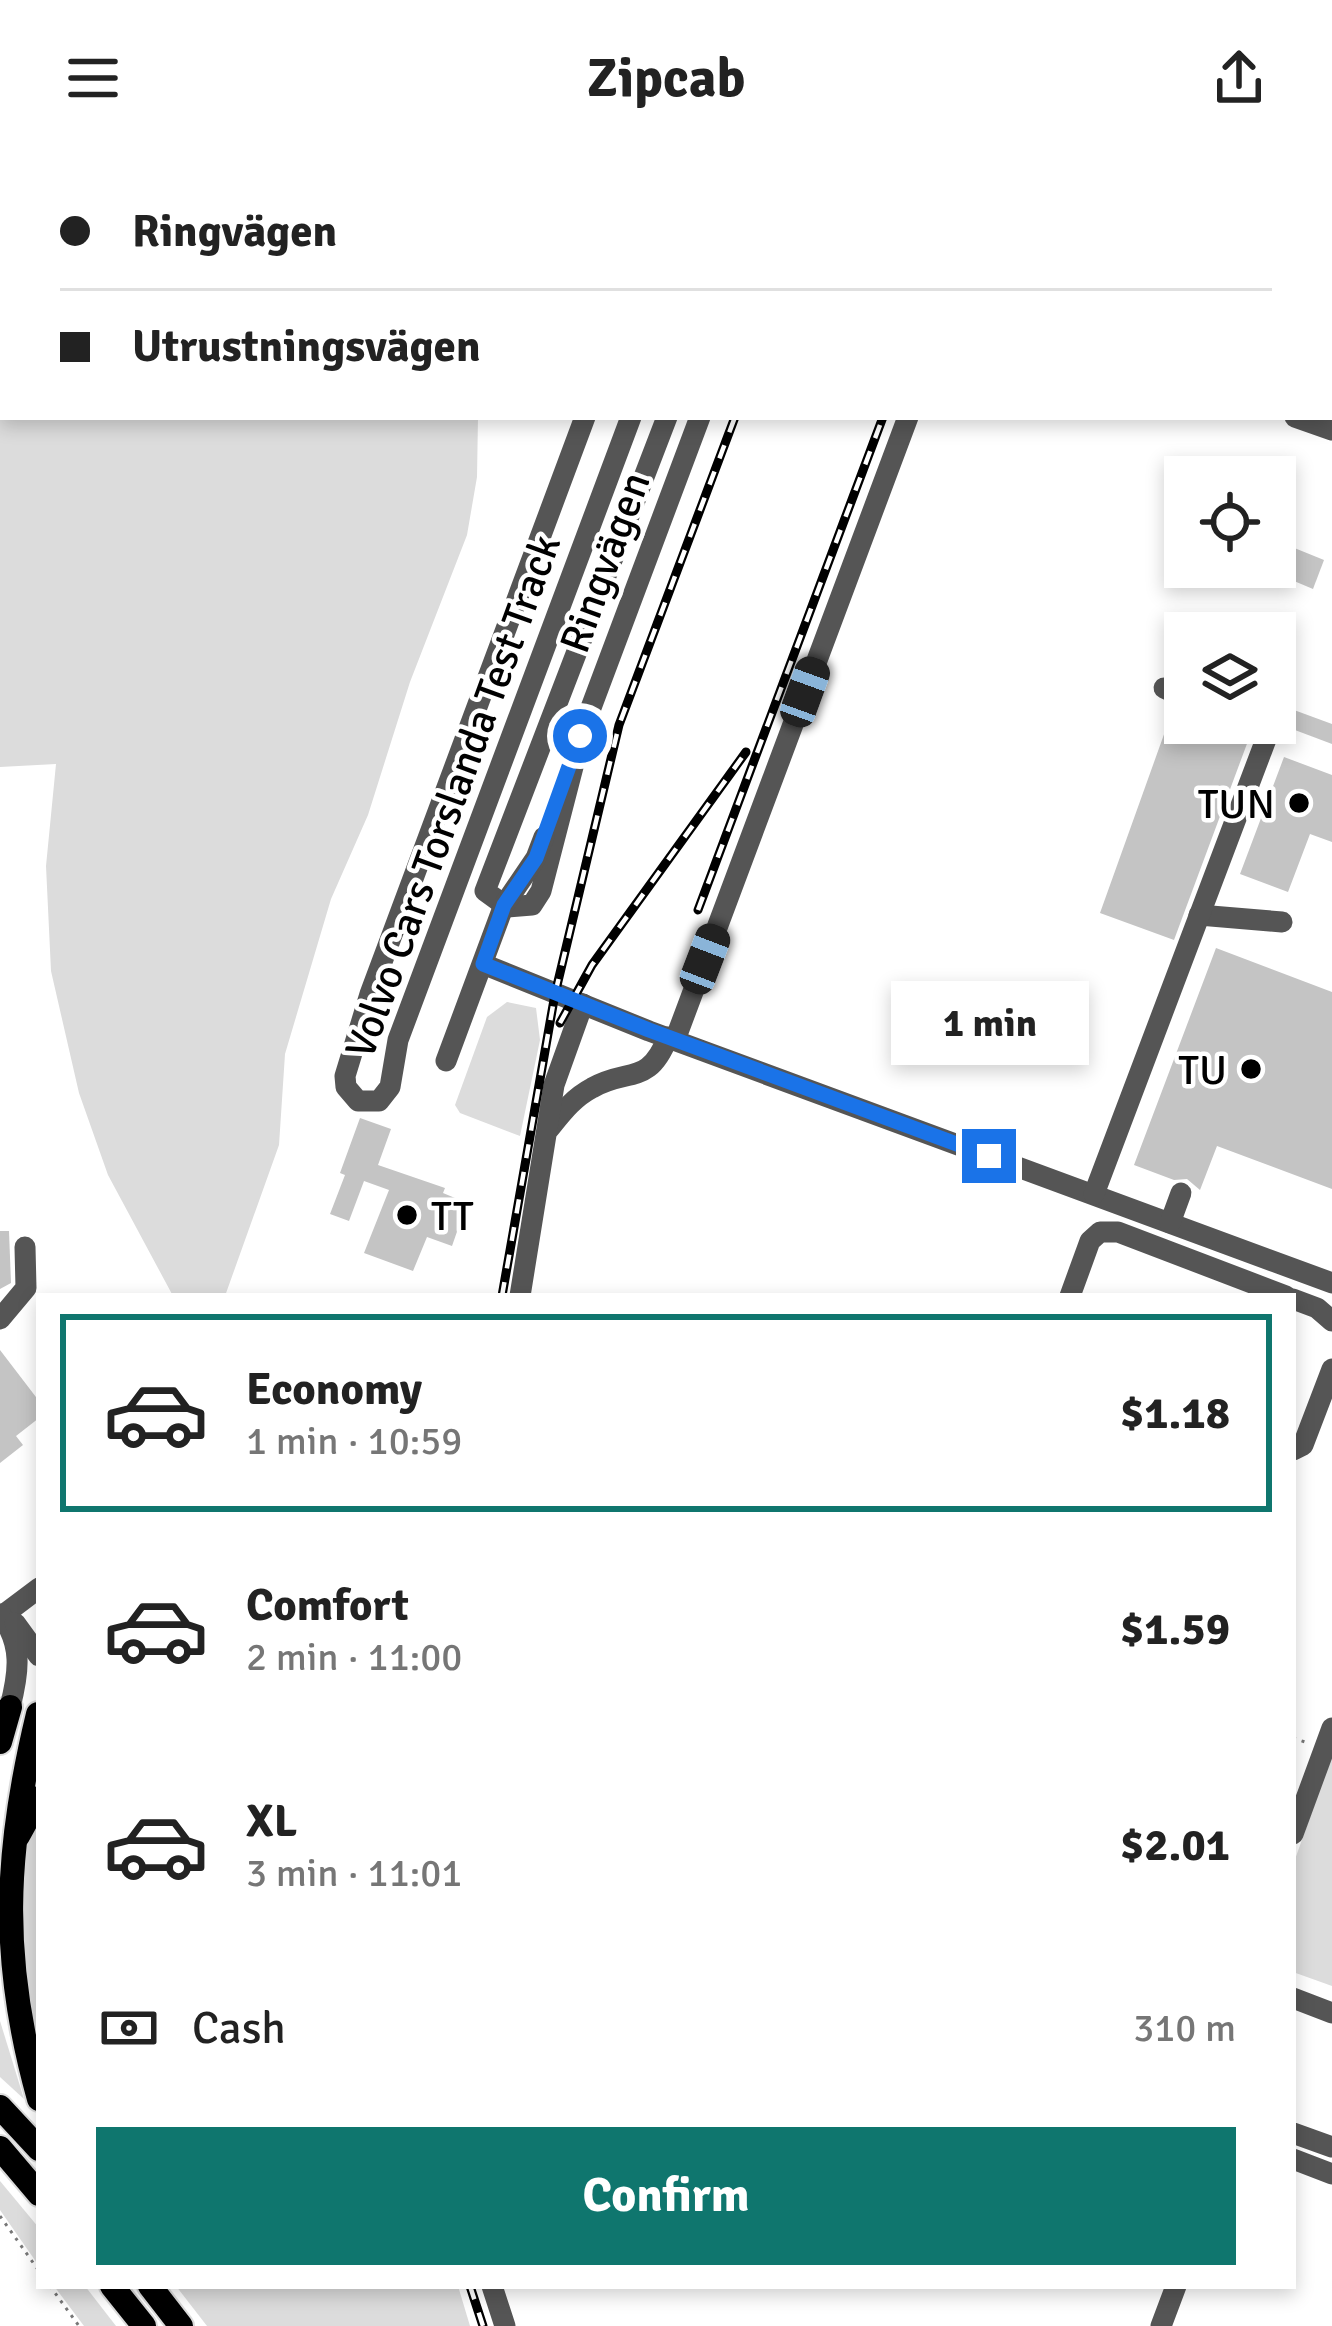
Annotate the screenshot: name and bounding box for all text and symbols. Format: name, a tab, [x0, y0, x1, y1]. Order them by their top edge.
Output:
icon: menu	[60, 45, 126, 111]
text: Zipcab	[587, 45, 745, 112]
icon: share	[1206, 45, 1272, 111]
text: Ringvägen	[132, 204, 337, 259]
text: Utrustningsvägen	[132, 319, 481, 374]
map controls	[1164, 456, 1296, 744]
button: locate	[1164, 456, 1296, 588]
street label: Ringvägen	[549, 465, 662, 660]
street label: Volvo Cars Torslanda Test Track	[335, 528, 572, 1065]
button: layers	[1164, 612, 1296, 744]
car	[776, 652, 834, 732]
route start	[553, 709, 607, 763]
place label: TUN	[1198, 779, 1275, 830]
marker: TUN	[1286, 790, 1312, 816]
car	[675, 919, 735, 999]
callout: 1 min	[890, 982, 1088, 1066]
text: 1 min	[943, 999, 1037, 1047]
place label: TU	[1178, 1045, 1227, 1096]
marker: TU	[1238, 1056, 1264, 1082]
route end	[962, 1129, 1016, 1183]
place label: TT	[431, 1191, 474, 1242]
marker: TT	[394, 1202, 420, 1228]
icon: car	[102, 1359, 210, 1467]
text: Economy	[246, 1362, 422, 1417]
text: $1.18	[1120, 1386, 1230, 1441]
text: 1 min · 10:59	[246, 1417, 462, 1465]
icon: car	[102, 1575, 210, 1683]
text: Comfort	[246, 1578, 409, 1633]
text: $1.59	[1120, 1602, 1230, 1657]
text: 2 min · 11:00	[246, 1633, 462, 1681]
icon: car	[102, 1791, 210, 1899]
text: XL	[246, 1794, 297, 1849]
text: $2.01	[1120, 1818, 1230, 1873]
text: 3 min · 11:01	[246, 1849, 462, 1897]
icon: cash	[96, 1995, 162, 2061]
text: Cash	[192, 2001, 286, 2056]
text: 310 m	[1133, 2004, 1236, 2052]
button: Confirm	[96, 2127, 1236, 2265]

